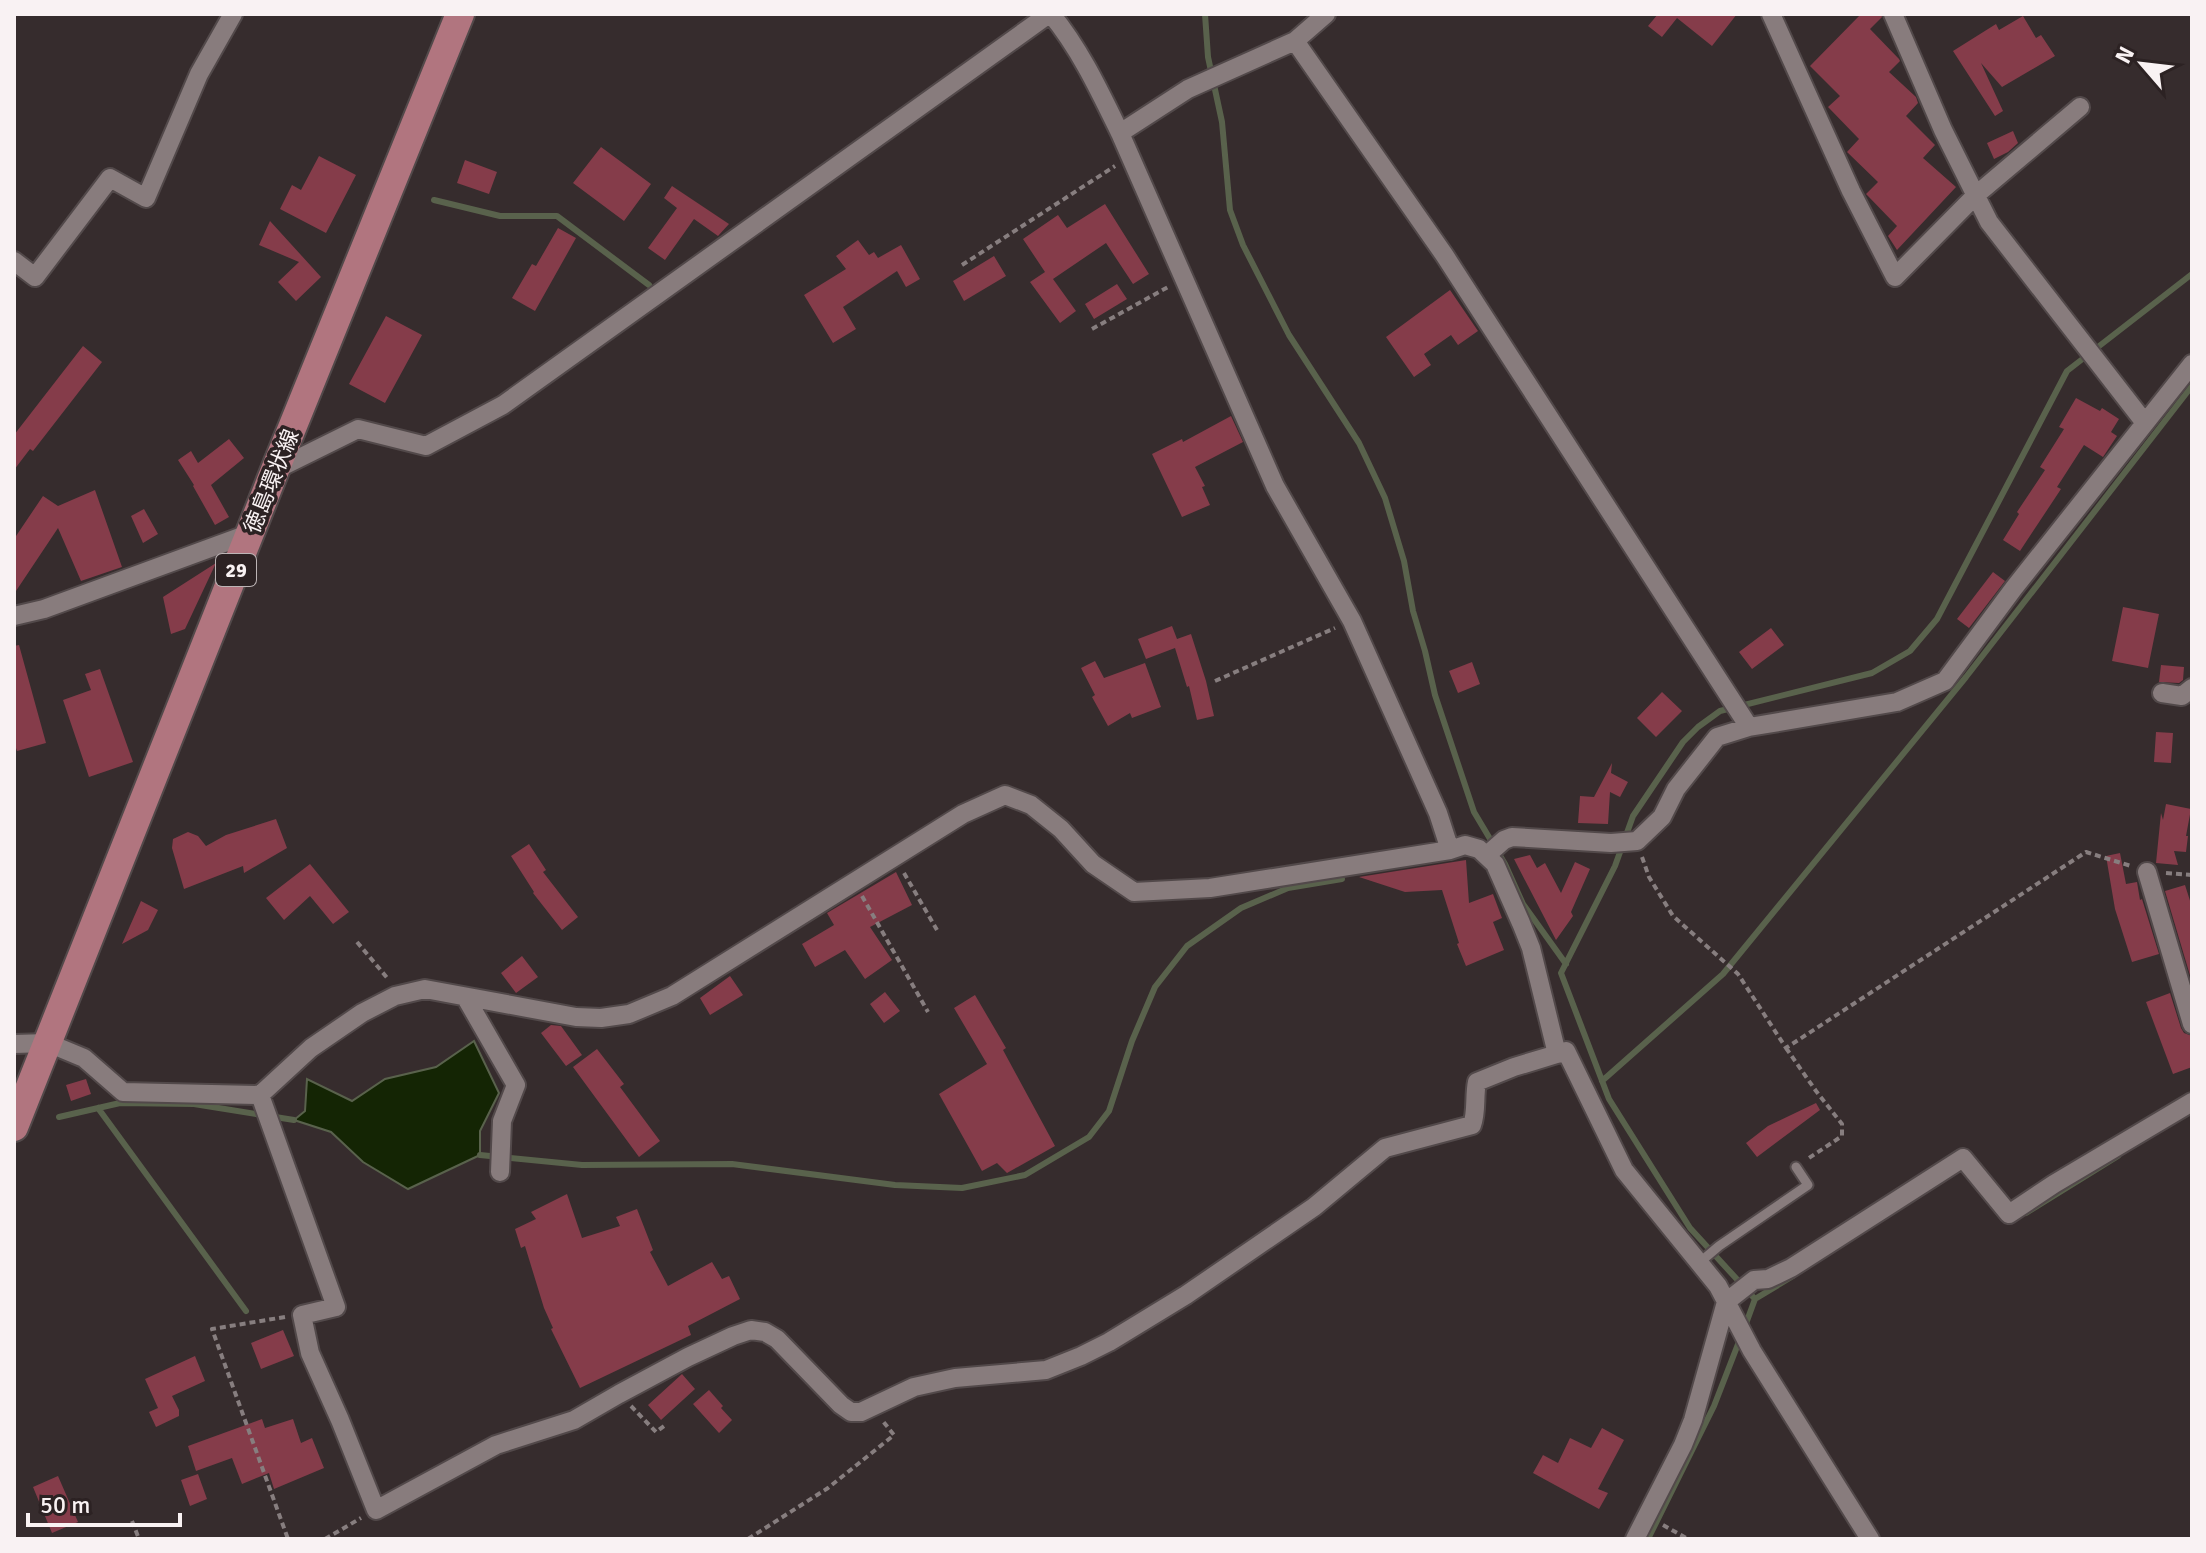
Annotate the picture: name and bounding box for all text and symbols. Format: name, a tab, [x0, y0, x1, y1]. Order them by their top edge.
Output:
north arrow	[2102, 24, 2182, 104]
text: N	[2109, 42, 2140, 68]
street label: 徳島環状線	[238, 425, 305, 537]
road number: 29	[216, 554, 256, 586]
scale bar	[28, 1477, 180, 1527]
text: 50 m	[40, 1490, 90, 1520]

